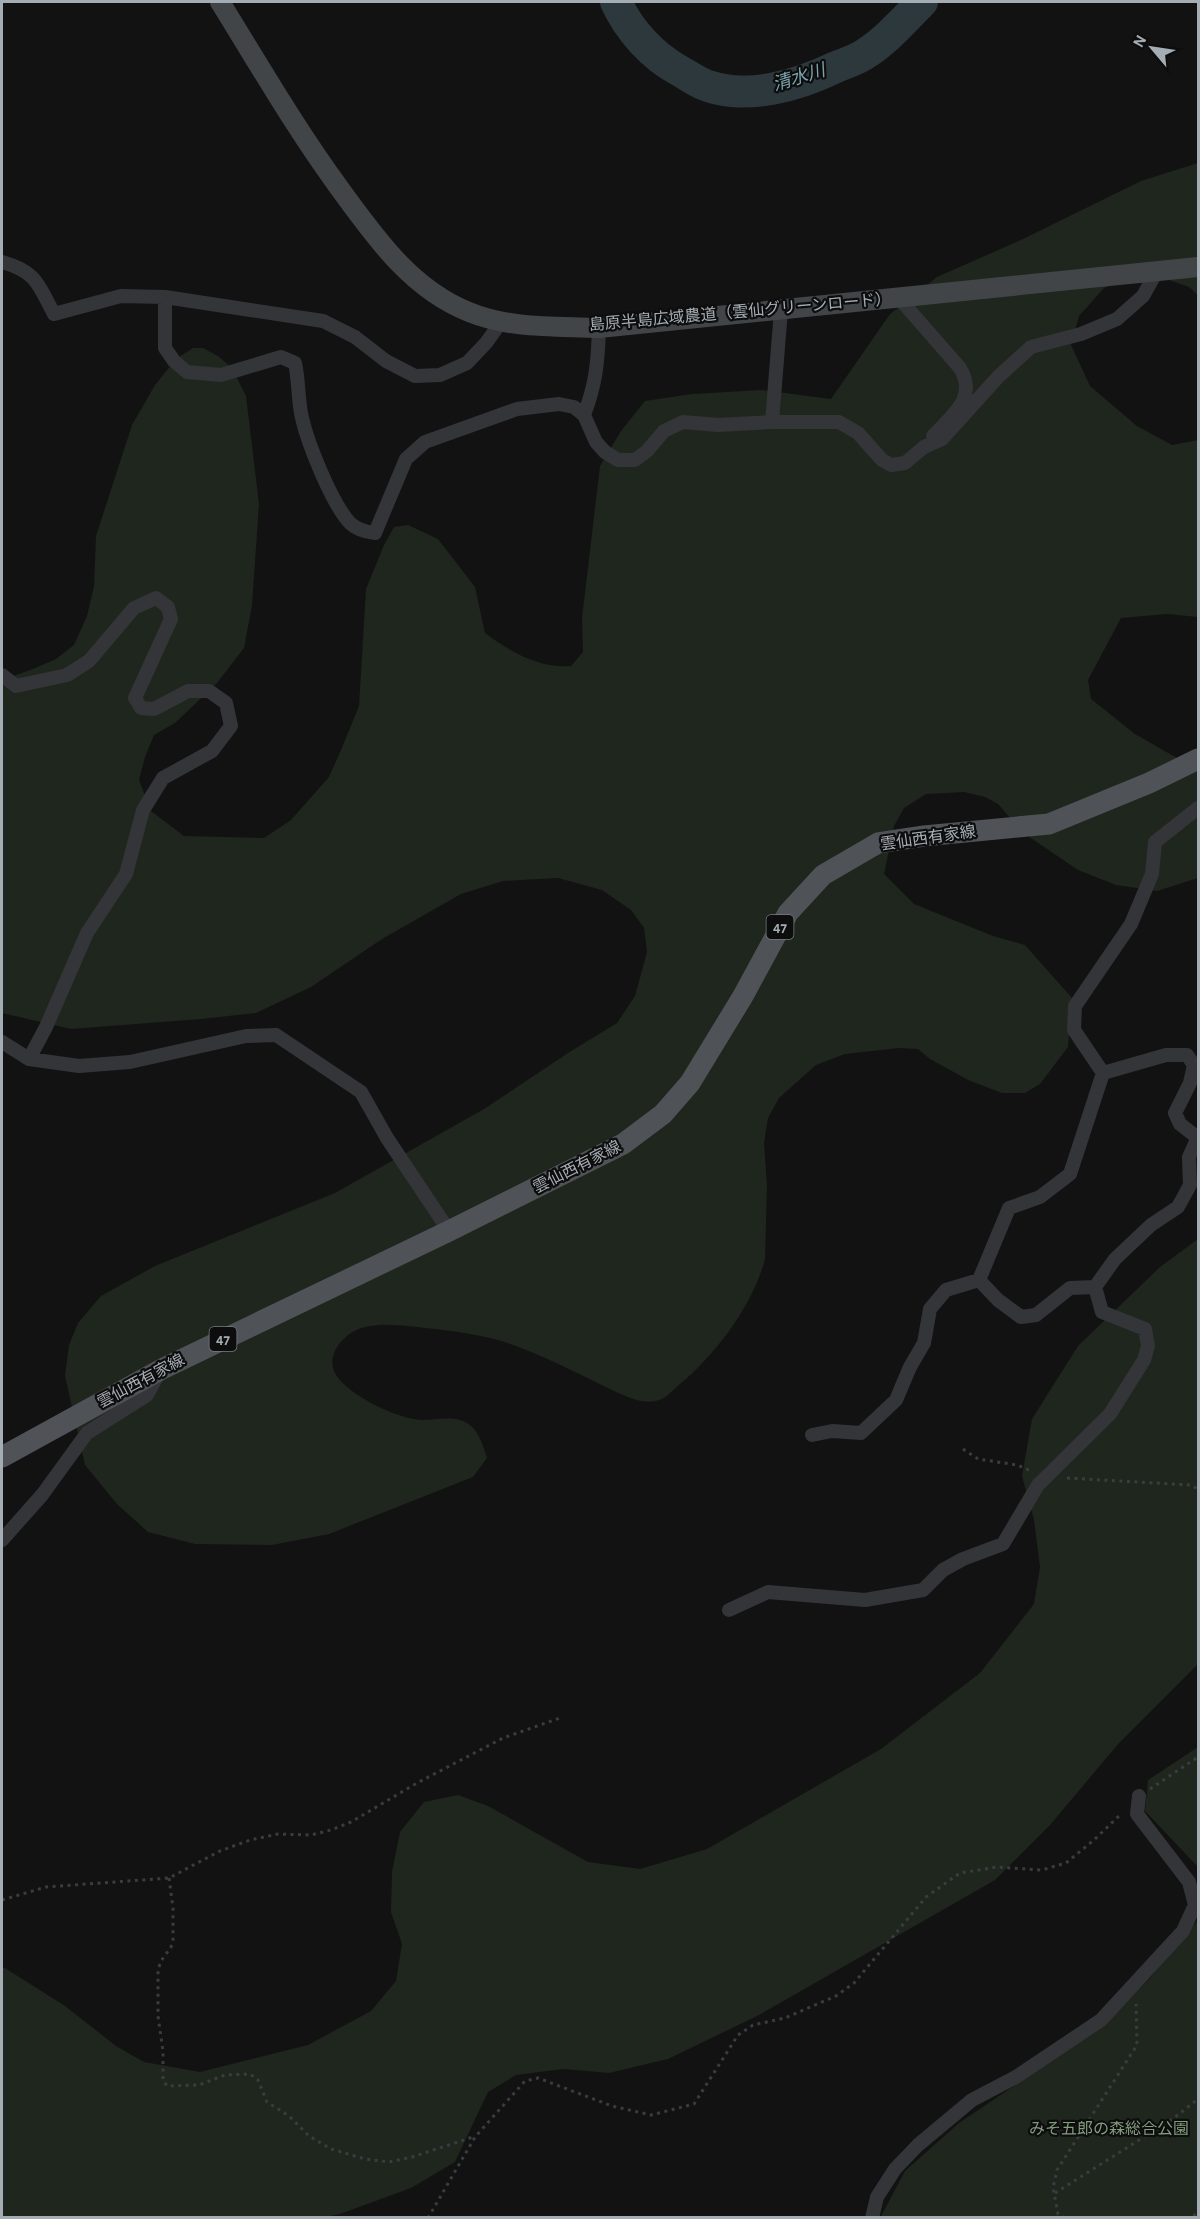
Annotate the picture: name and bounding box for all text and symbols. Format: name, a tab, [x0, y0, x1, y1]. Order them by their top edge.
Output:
north arrow	[1122, 18, 1182, 78]
text: N	[1130, 32, 1149, 50]
water label: 清水川	[770, 59, 829, 95]
street label: 島原半島広域農道（雲仙グリーンロード）	[588, 290, 892, 333]
street label: 雲仙西有家線	[879, 822, 977, 853]
road number: 47	[766, 915, 794, 939]
street label: 雲仙西有家線	[530, 1137, 623, 1196]
road number: 47	[210, 1327, 236, 1351]
street label: 雲仙西有家線	[94, 1351, 187, 1411]
park label: みそ五郎の森総合公園	[1029, 2120, 1189, 2137]

